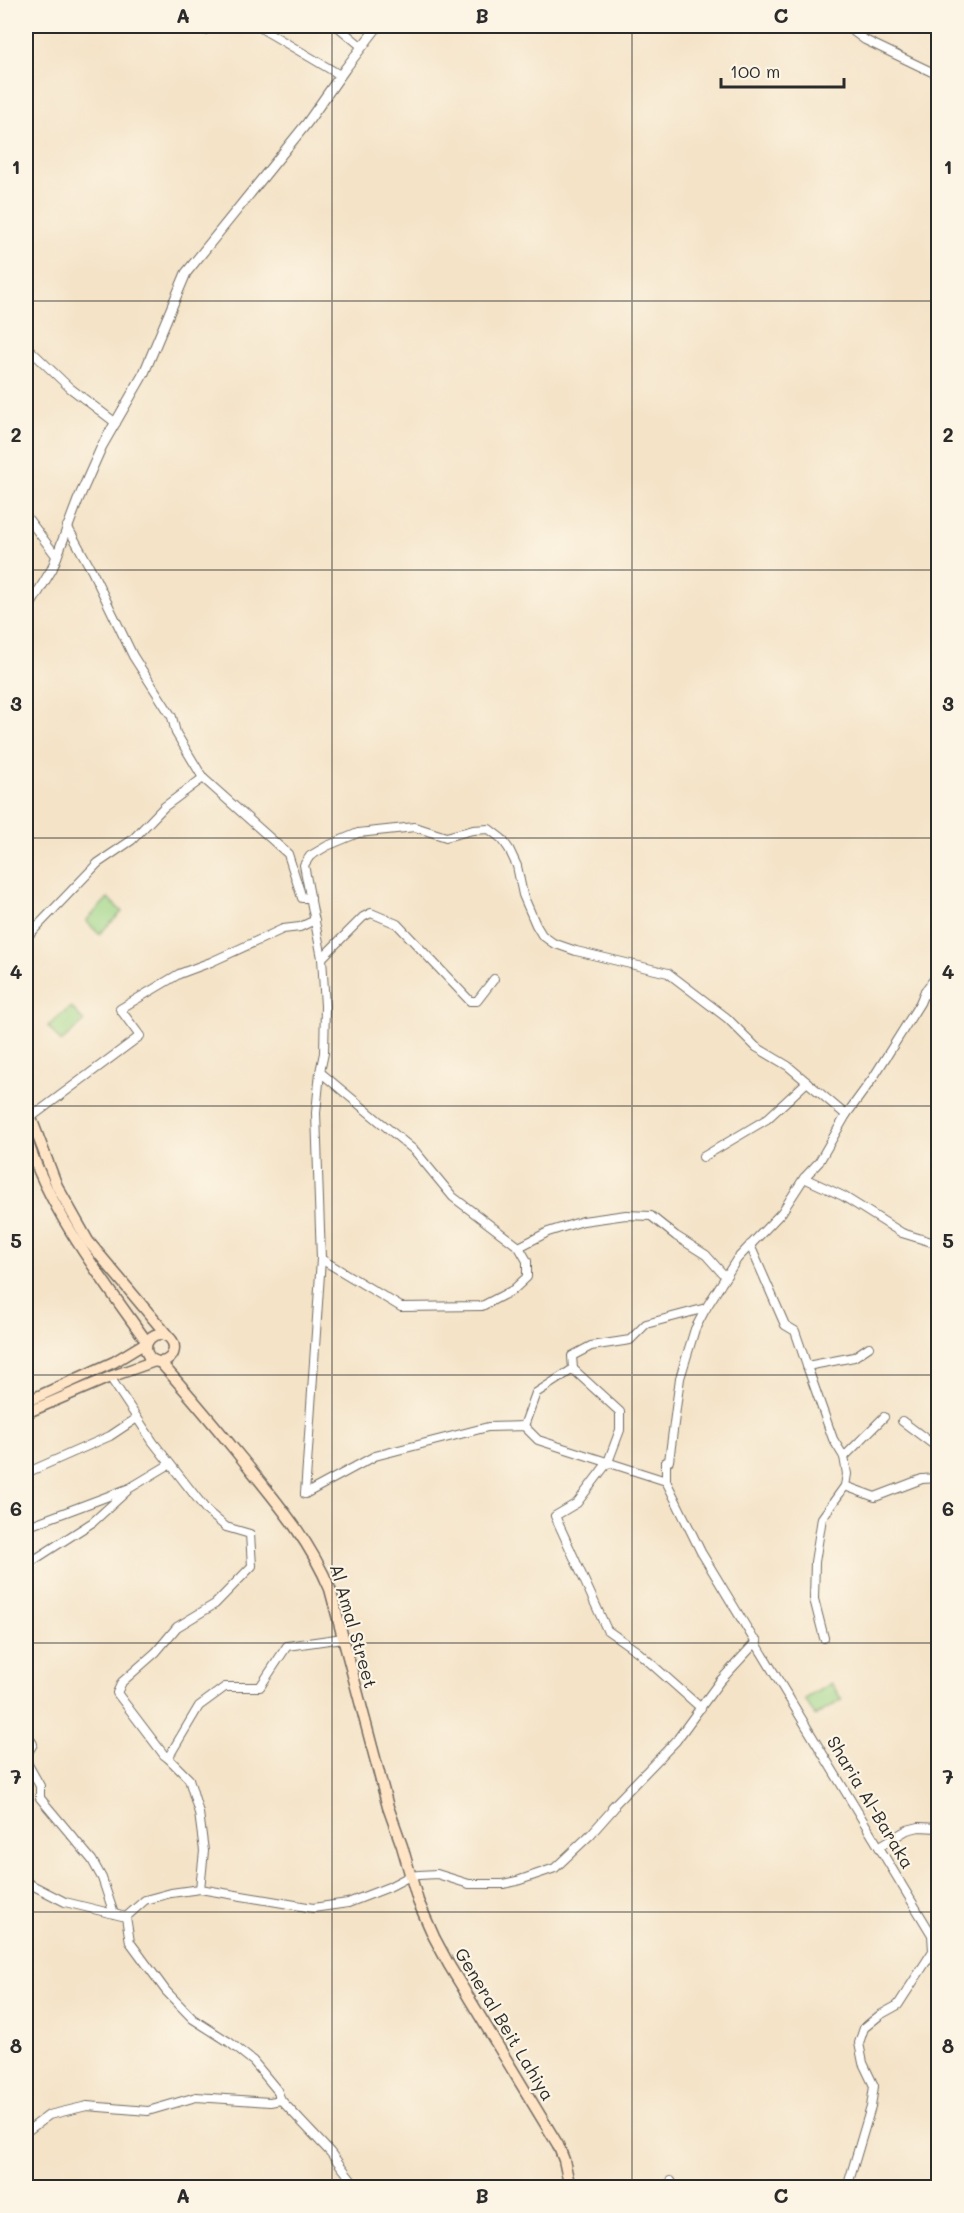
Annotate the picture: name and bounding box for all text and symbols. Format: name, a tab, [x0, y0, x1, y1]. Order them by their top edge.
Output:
text: A	[176, 2, 190, 28]
text: B	[475, 2, 489, 28]
text: C	[774, 2, 789, 28]
scale bar	[721, 51, 844, 89]
text: 100 m	[730, 59, 780, 83]
text: 1	[12, 153, 20, 179]
text: 1	[944, 153, 952, 179]
text: 2	[10, 421, 22, 447]
text: 2	[942, 421, 954, 447]
text: 3	[10, 690, 22, 716]
text: 3	[942, 690, 954, 716]
text: 4	[10, 958, 23, 984]
text: 4	[942, 958, 955, 984]
text: 5	[10, 1227, 22, 1253]
text: 5	[942, 1227, 954, 1253]
text: 6	[10, 1495, 22, 1521]
text: 6	[942, 1495, 954, 1521]
street label: Al Amal Street	[325, 1561, 383, 1691]
street label: Sharia Al-Baraka	[822, 1731, 920, 1873]
text: 7	[10, 1763, 22, 1789]
text: 7	[942, 1763, 954, 1789]
street label: General Beit Lahiya	[450, 1943, 560, 2105]
text: 8	[10, 2032, 22, 2058]
text: 8	[942, 2032, 954, 2058]
text: A	[176, 2182, 190, 2208]
text: B	[475, 2182, 489, 2208]
text: C	[774, 2182, 789, 2208]

